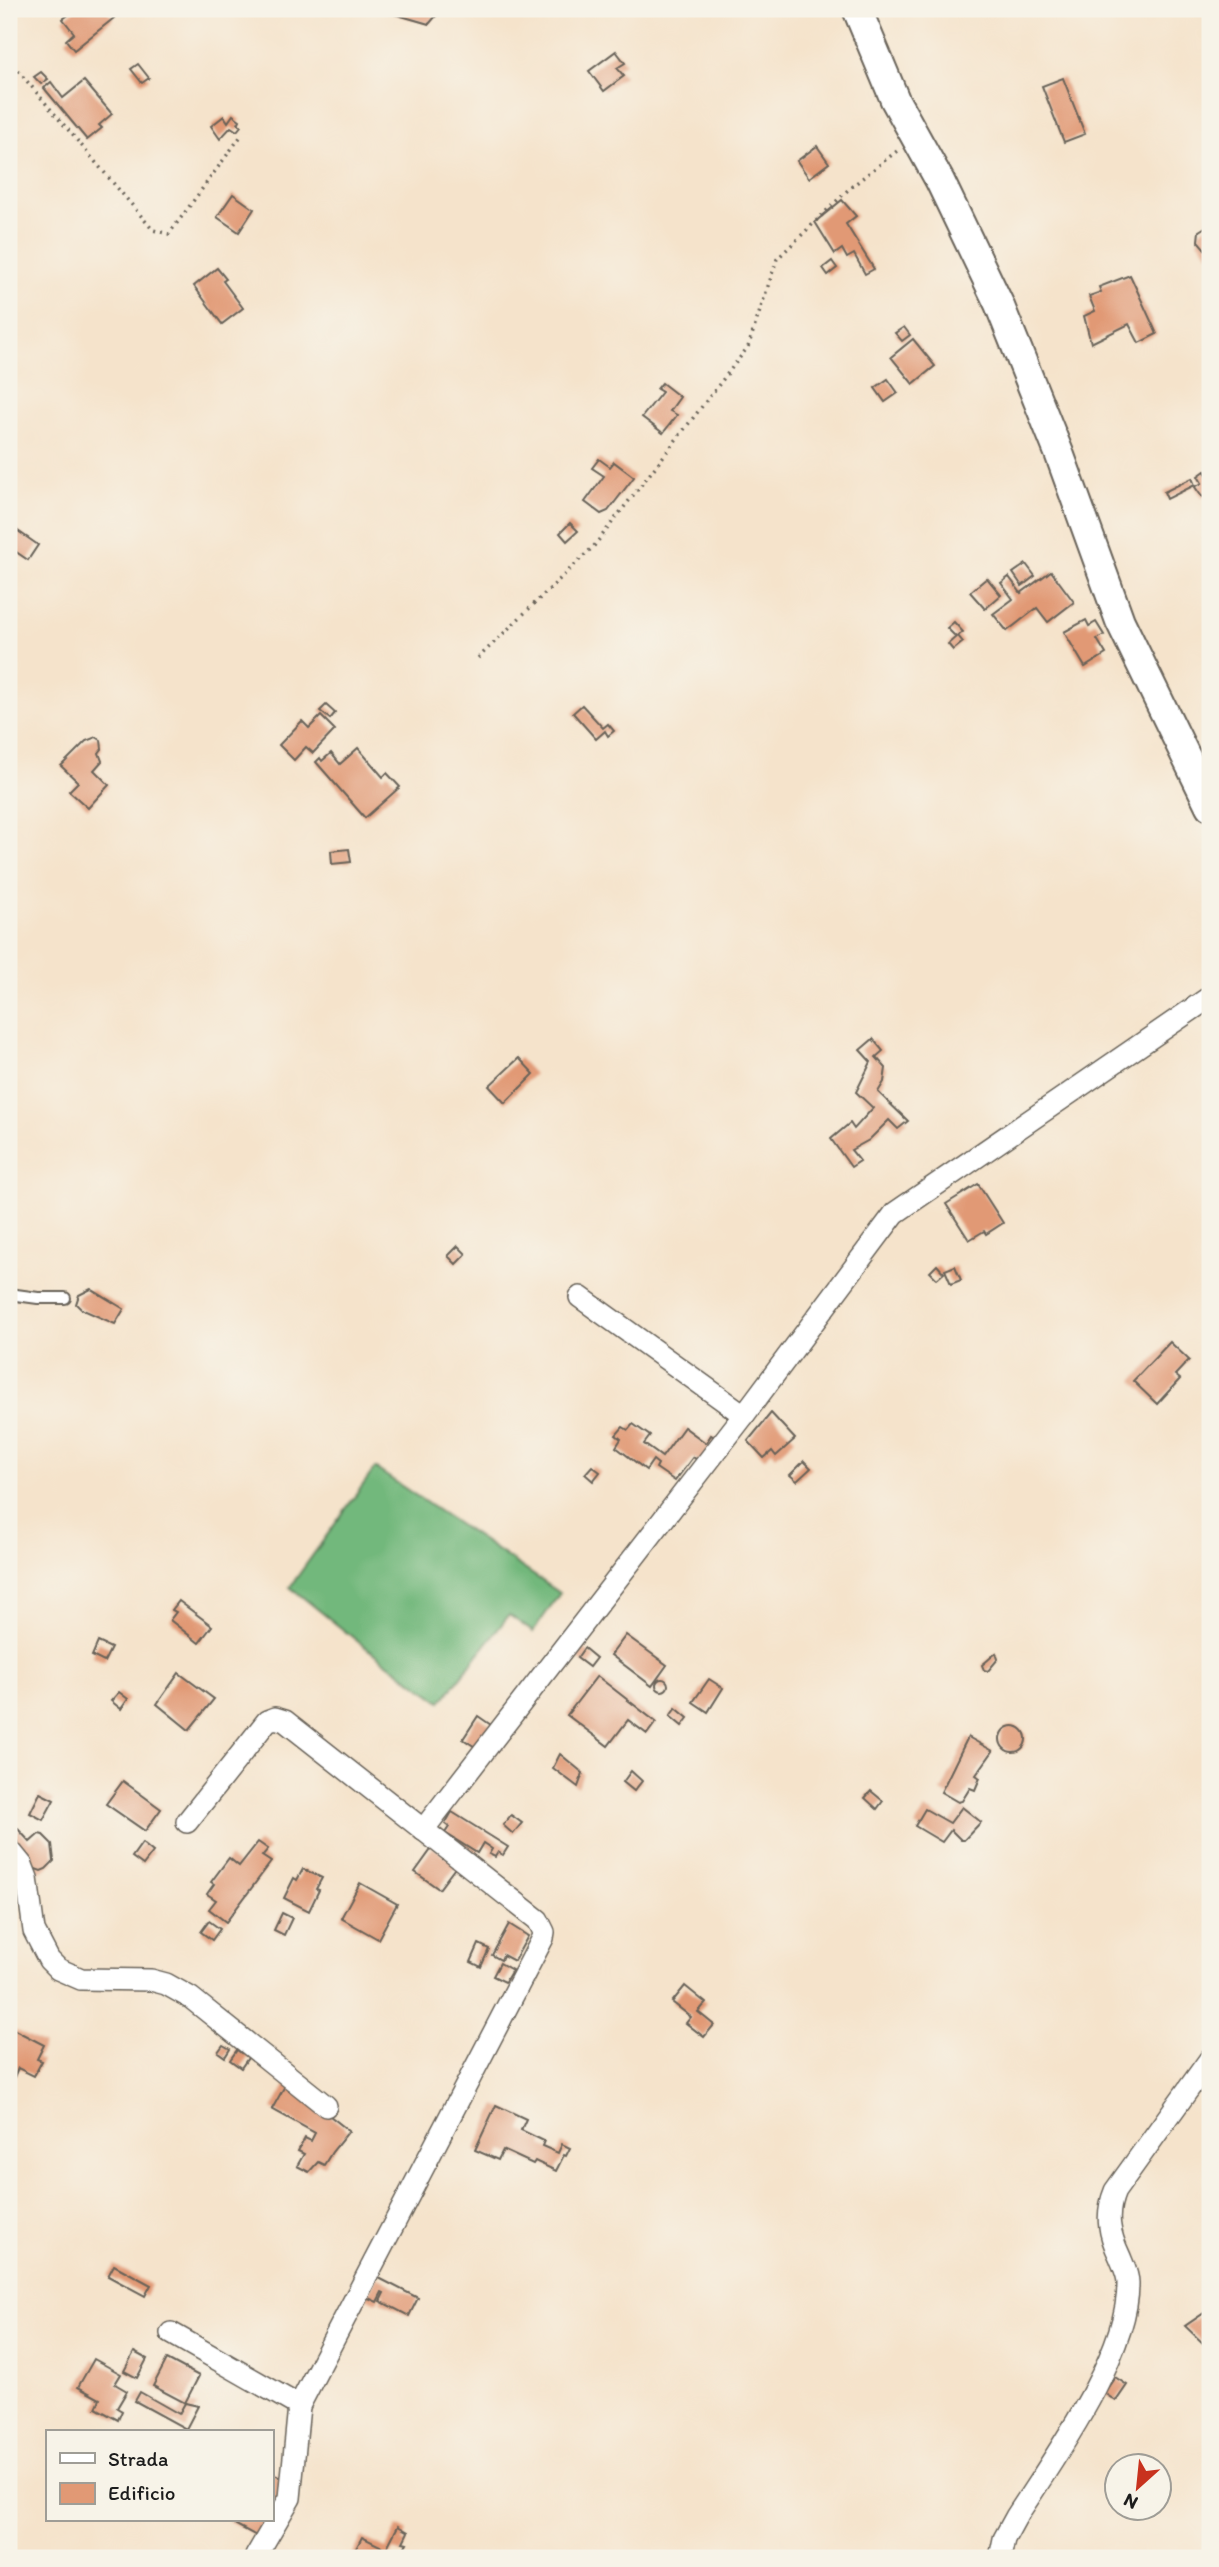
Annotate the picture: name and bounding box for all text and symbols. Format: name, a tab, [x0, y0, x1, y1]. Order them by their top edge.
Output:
legend	[46, 2430, 273, 2522]
text: Strada	[108, 2446, 168, 2471]
north arrow	[1104, 2452, 1174, 2522]
text: Edificio	[108, 2480, 176, 2505]
text: N	[1120, 2489, 1141, 2515]

